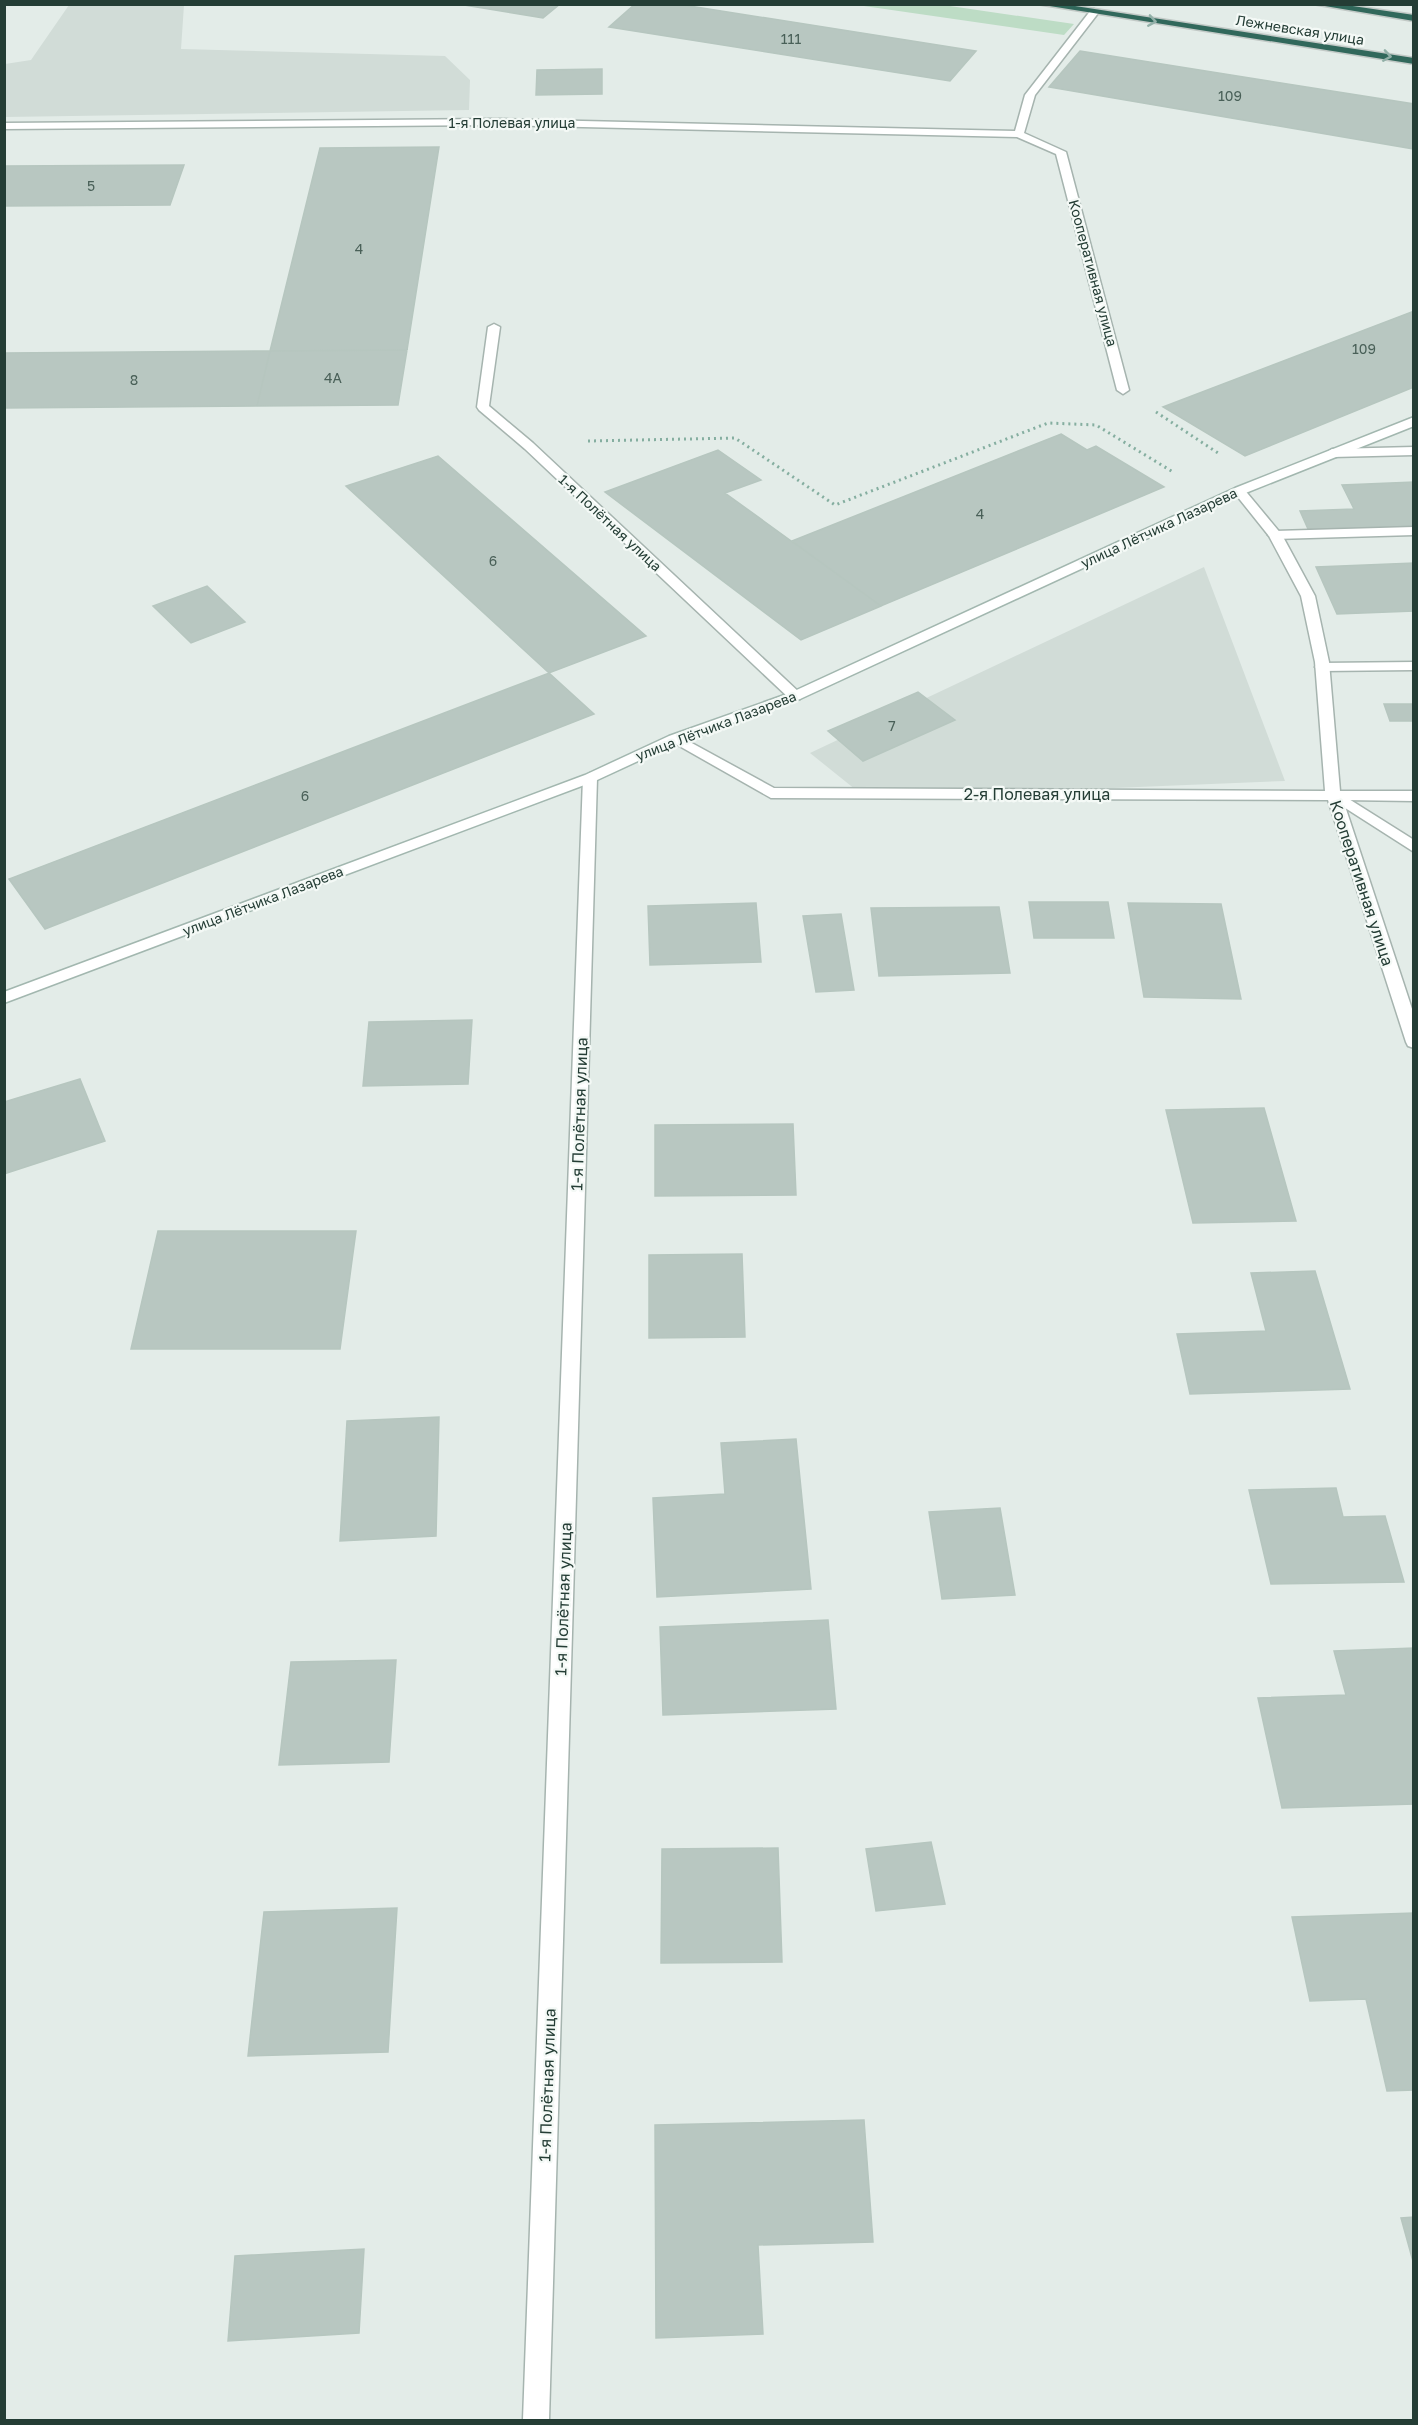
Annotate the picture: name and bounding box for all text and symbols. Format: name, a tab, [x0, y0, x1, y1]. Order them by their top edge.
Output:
street label: Лежневская улица	[1235, 11, 1365, 48]
one-way arrow	[1147, 14, 1157, 27]
house number: 111	[781, 30, 801, 47]
one-way arrow	[1382, 50, 1391, 62]
house number: 109	[1218, 87, 1242, 104]
street label: 1-я Полевая улица	[449, 114, 575, 131]
house number: 5	[87, 177, 95, 194]
street label: Кооперативная улица	[1066, 198, 1121, 348]
house number: 4	[355, 240, 363, 257]
house number: 109	[1352, 340, 1376, 357]
house number: 4А	[324, 369, 343, 386]
house number: 8	[130, 371, 138, 388]
street label: 1-я Полётная улица	[555, 471, 665, 575]
street label: улица Лётчика Лазарева	[1078, 484, 1240, 571]
house number: 4	[976, 505, 984, 522]
house number: 6	[489, 552, 497, 569]
street label: улица Лётчика Лазарева	[633, 687, 799, 764]
house number: 7	[888, 717, 896, 734]
street label: 2-я Полевая улица	[964, 784, 1110, 804]
house number: 6	[301, 787, 309, 804]
street label: Кооперативная улица	[1326, 798, 1398, 968]
street label: улица Лётчика Лазарева	[180, 862, 346, 939]
street label: 1-я Полётная улица	[566, 1037, 592, 1191]
street label: 1-я Полётная улица	[550, 1522, 576, 1676]
street label: 1-я Полётная улица	[534, 2008, 560, 2162]

